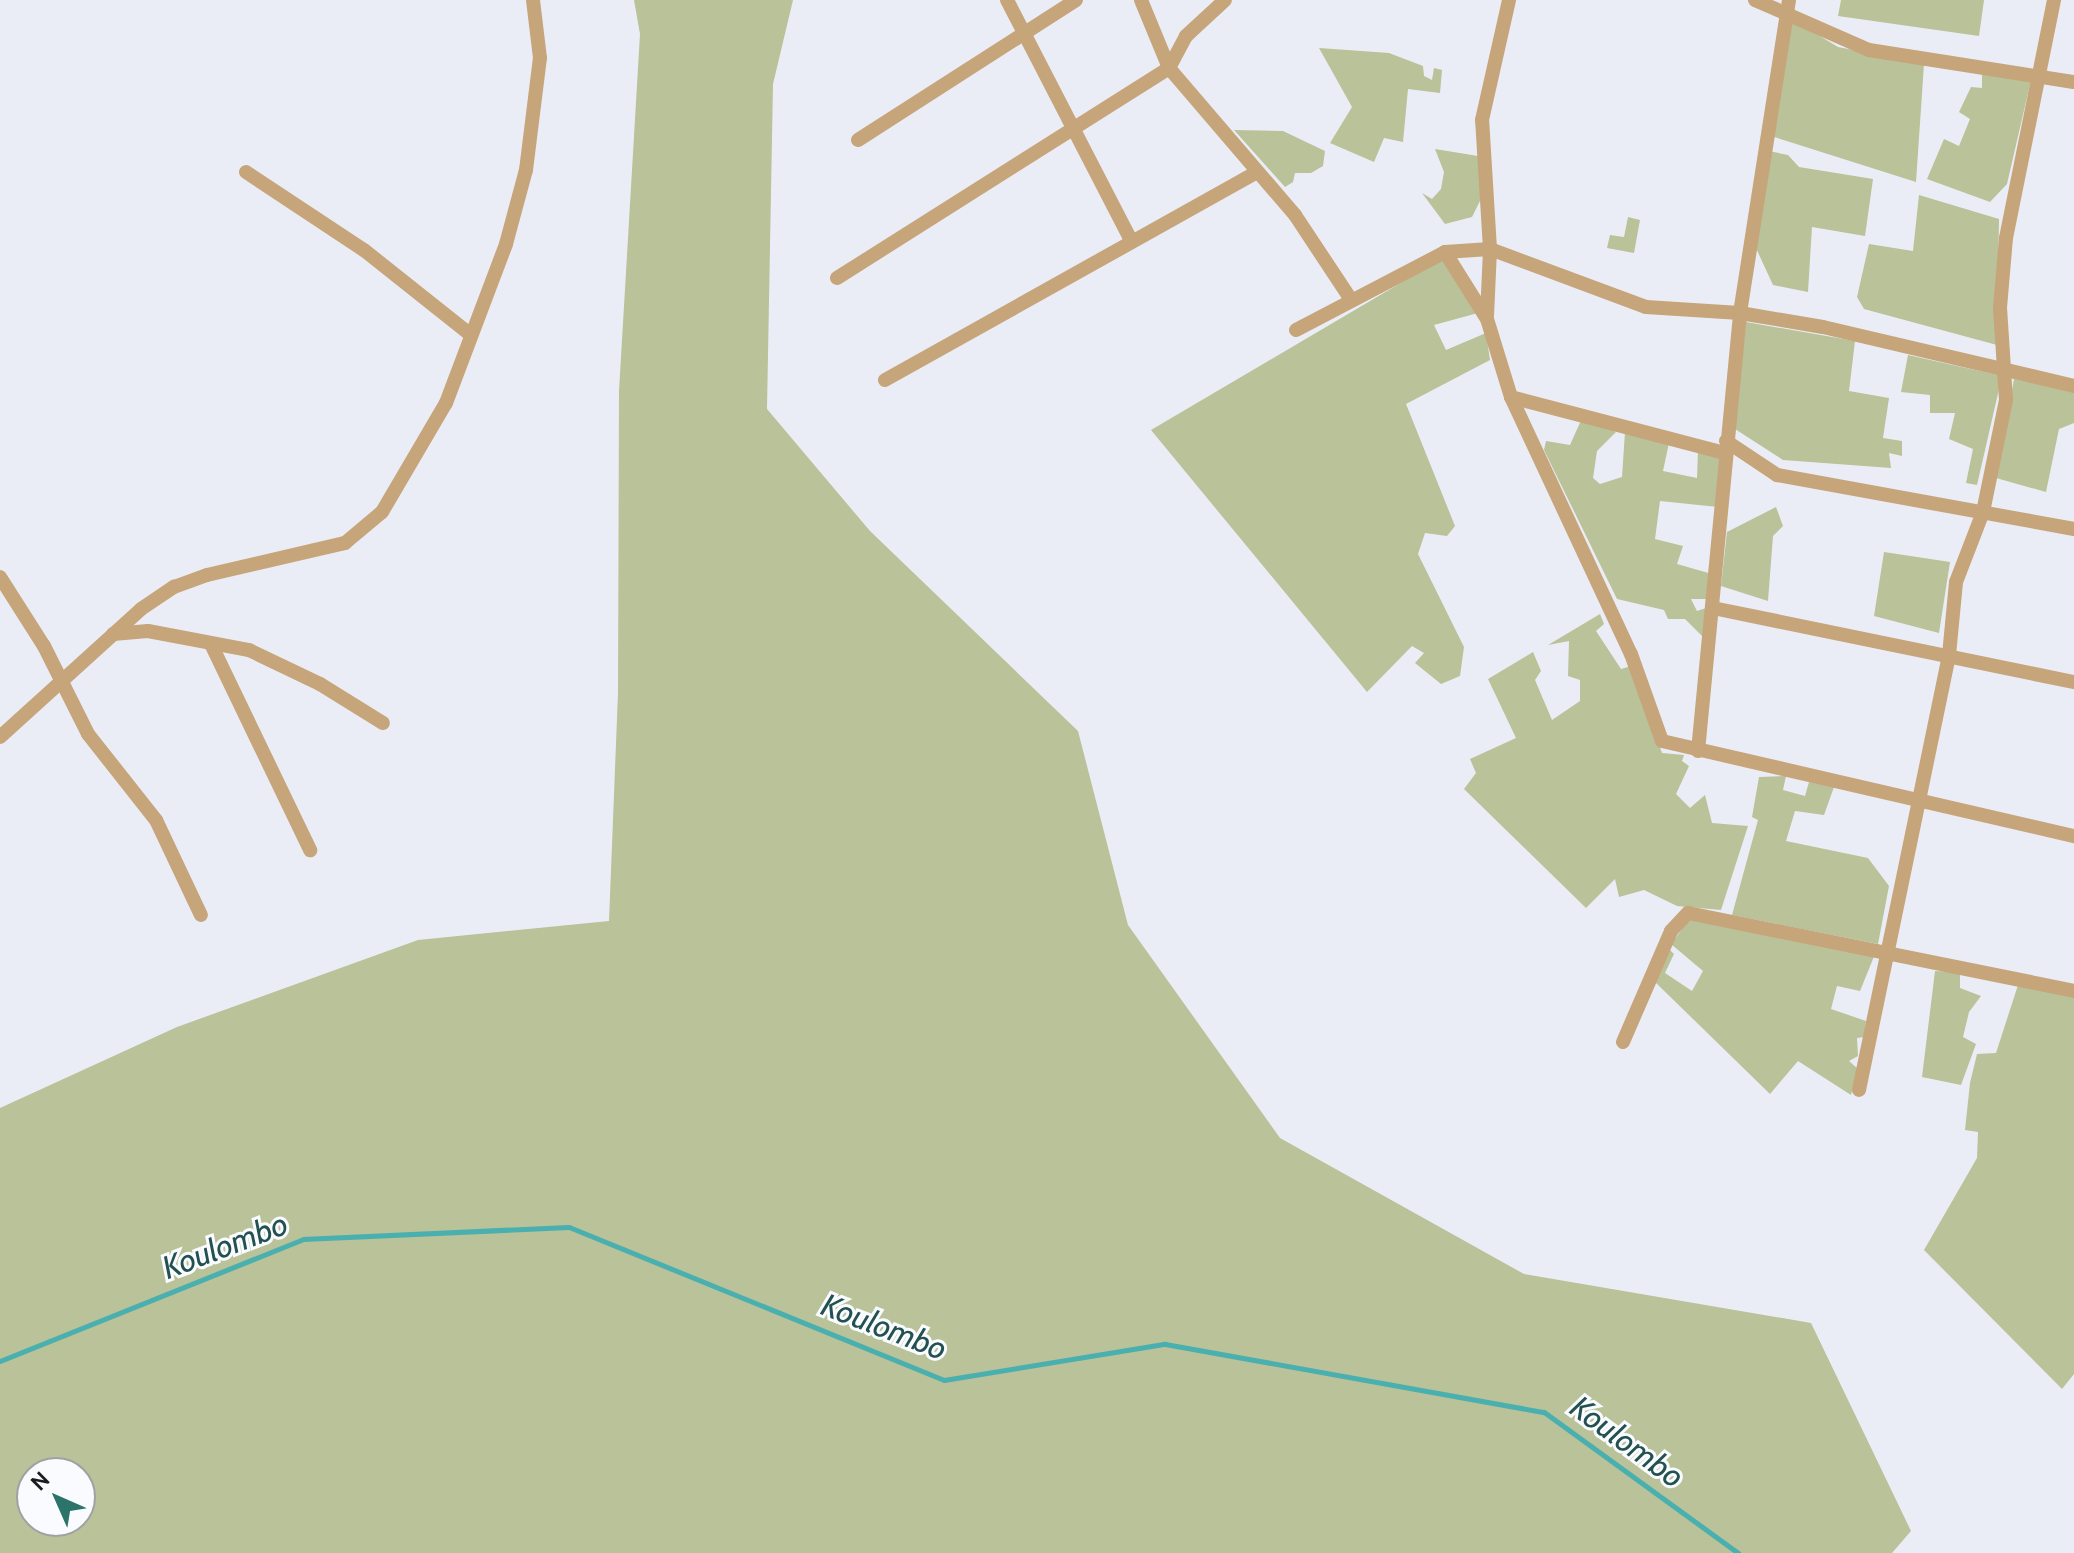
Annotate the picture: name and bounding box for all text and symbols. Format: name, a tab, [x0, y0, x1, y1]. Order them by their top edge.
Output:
water label: Koulombo	[157, 1205, 293, 1287]
water label: Koulombo	[816, 1286, 952, 1368]
water label: Koulombo	[1563, 1388, 1691, 1496]
north arrow	[16, 1457, 96, 1537]
text: N	[25, 1466, 55, 1496]

